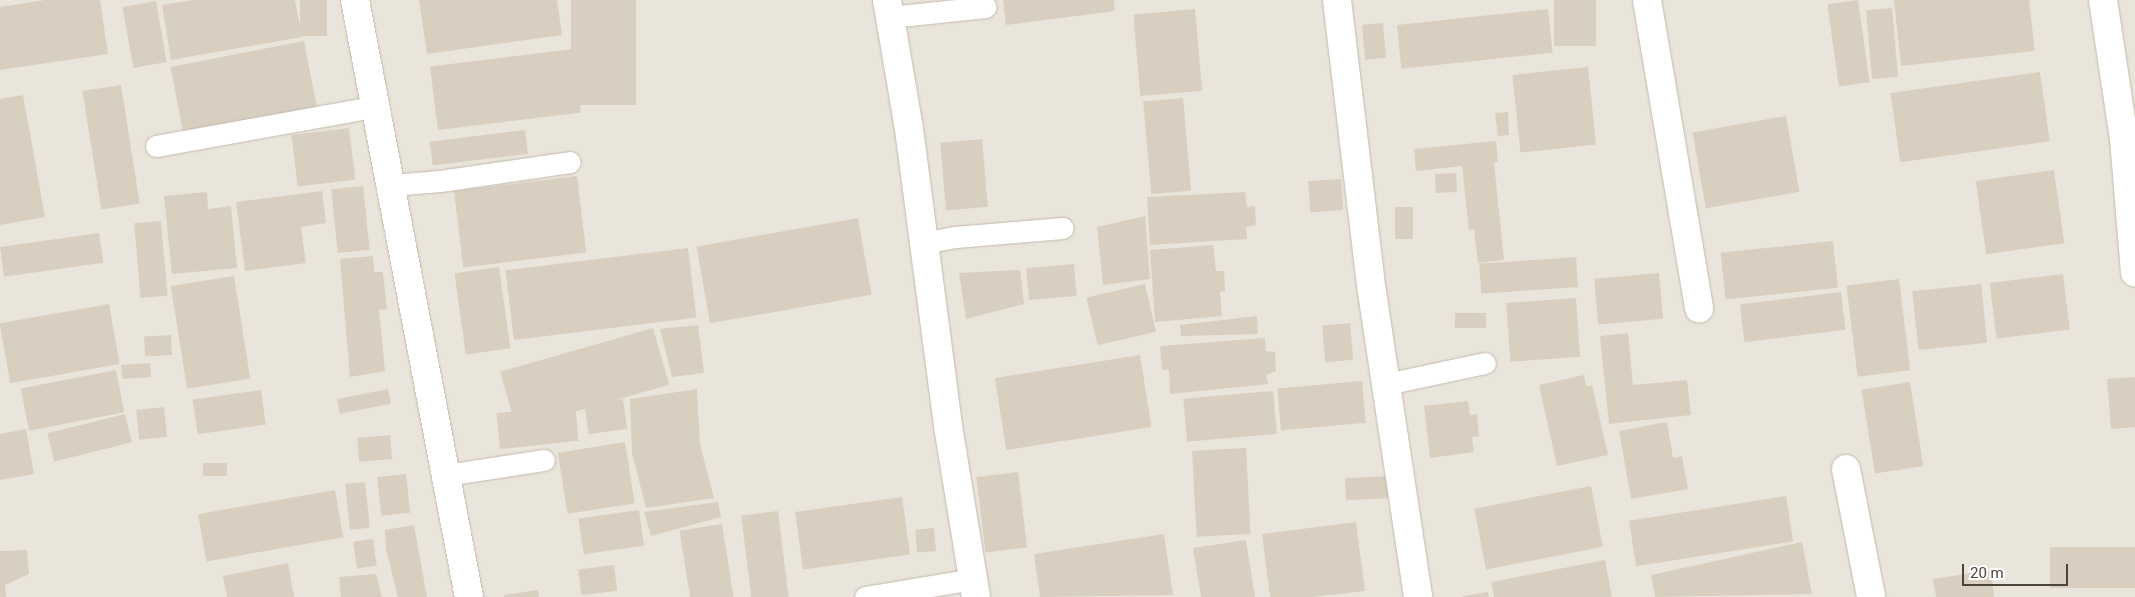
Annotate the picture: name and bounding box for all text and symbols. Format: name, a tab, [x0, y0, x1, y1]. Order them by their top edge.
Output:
scale bar	[1965, 554, 2071, 586]
text: 20 m	[1970, 564, 2004, 582]

